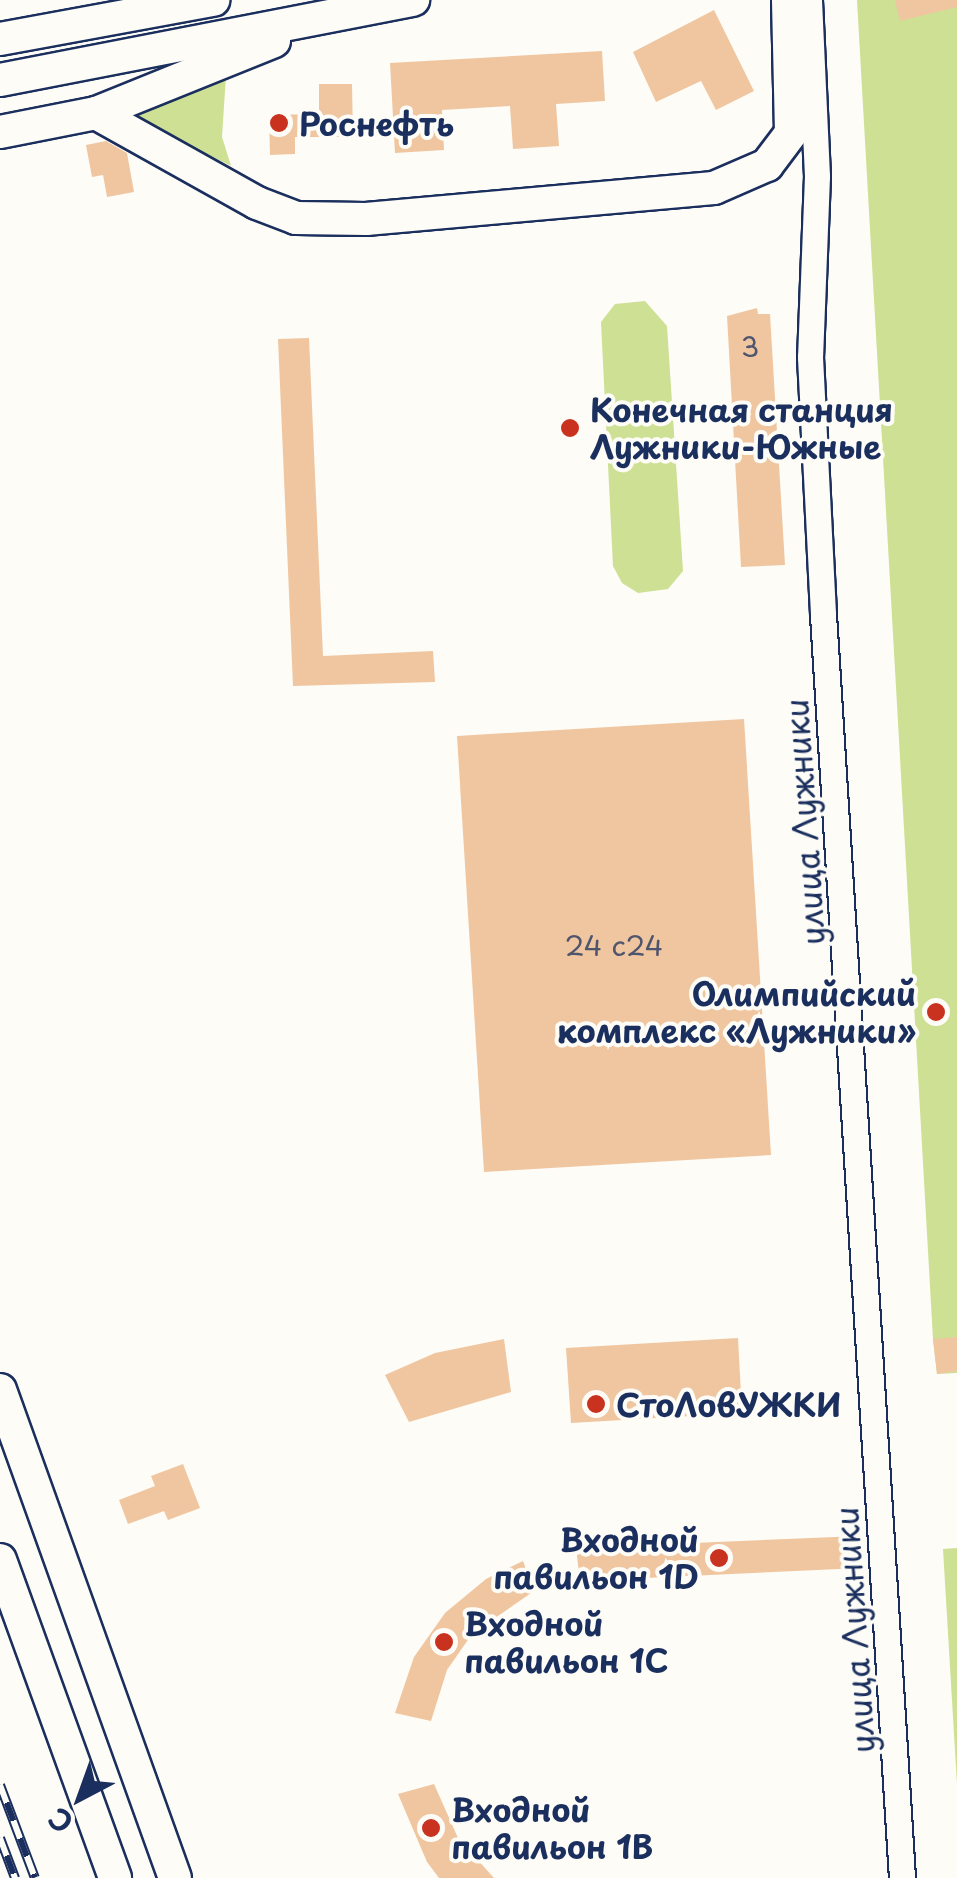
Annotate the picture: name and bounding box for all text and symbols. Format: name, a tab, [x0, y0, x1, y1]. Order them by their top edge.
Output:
place label: Роснефть	[299, 104, 454, 142]
marker: Роснефть	[268, 112, 290, 134]
house number: 3	[741, 329, 759, 363]
place label: Конечная станция Лужники-Южные	[590, 391, 893, 466]
marker: Конечная станция Лужники-Южные	[559, 417, 581, 439]
street label: улица Лужники	[776, 697, 832, 947]
house number: 24 с24	[565, 928, 663, 962]
place label: Олимпийский комплекс «Лужники»	[557, 975, 916, 1050]
marker: Олимпийский комплекс «Лужники»	[925, 1001, 947, 1023]
place label: СтоЛовУЖКИ	[616, 1385, 842, 1423]
marker: СтоЛовУЖКИ	[585, 1393, 607, 1415]
street label: улица Лужники	[826, 1505, 882, 1755]
place label: Входной павильон 1D	[492, 1521, 699, 1596]
marker: Входной павильон 1D	[708, 1547, 730, 1569]
place label: Входной павильон 1C	[464, 1605, 668, 1680]
marker: Входной павильон 1C	[433, 1631, 455, 1653]
north arrow	[30, 1748, 130, 1848]
place label: Входной павильон 1B	[451, 1791, 653, 1866]
text: С	[38, 1798, 82, 1844]
marker: Входной павильон 1B	[420, 1817, 442, 1839]

